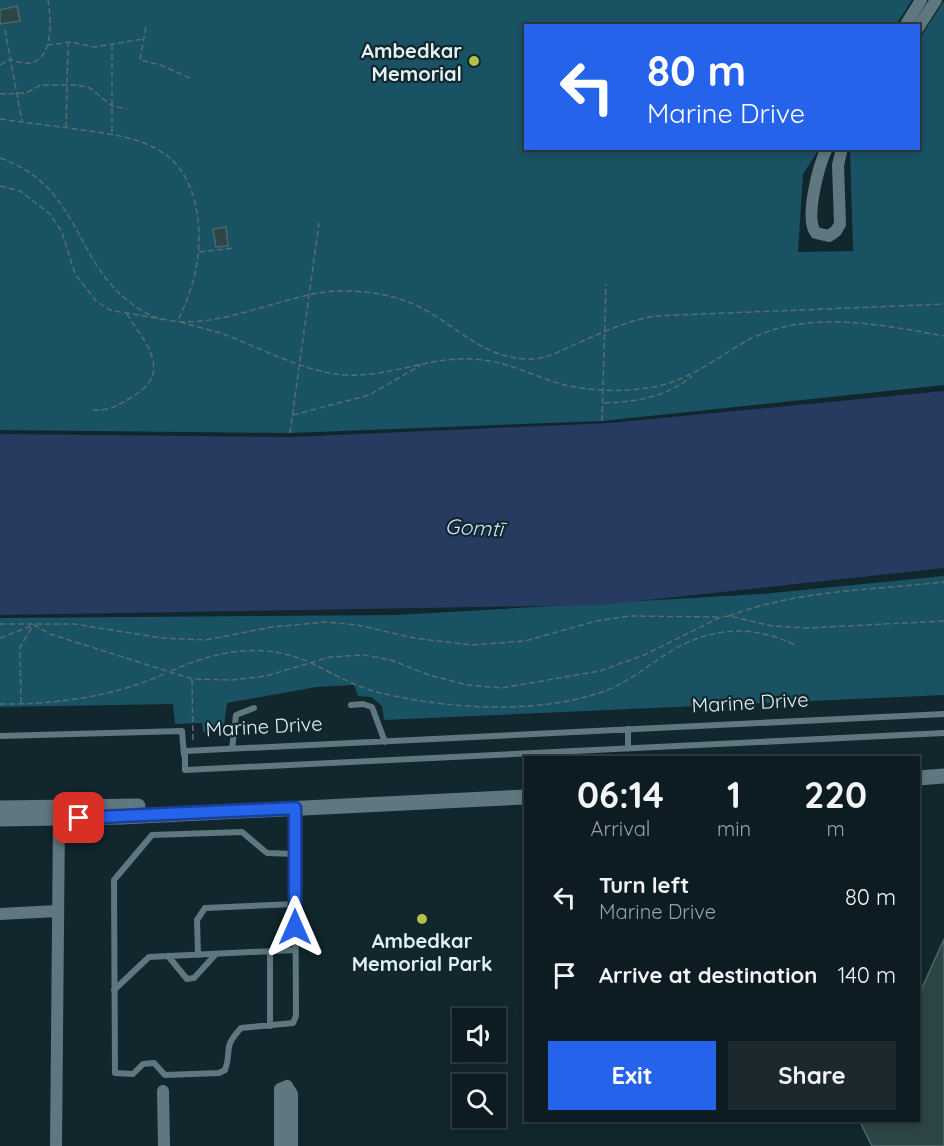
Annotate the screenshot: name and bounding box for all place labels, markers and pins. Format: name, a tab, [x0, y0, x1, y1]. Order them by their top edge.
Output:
place label: Ambedkar Memorial	[361, 38, 462, 86]
marker: Ambedkar Memorial	[467, 54, 481, 68]
pin	[53, 792, 104, 843]
marker: Ambedkar Memorial Park	[415, 912, 429, 926]
place label: Ambedkar Memorial Park	[352, 928, 492, 976]

